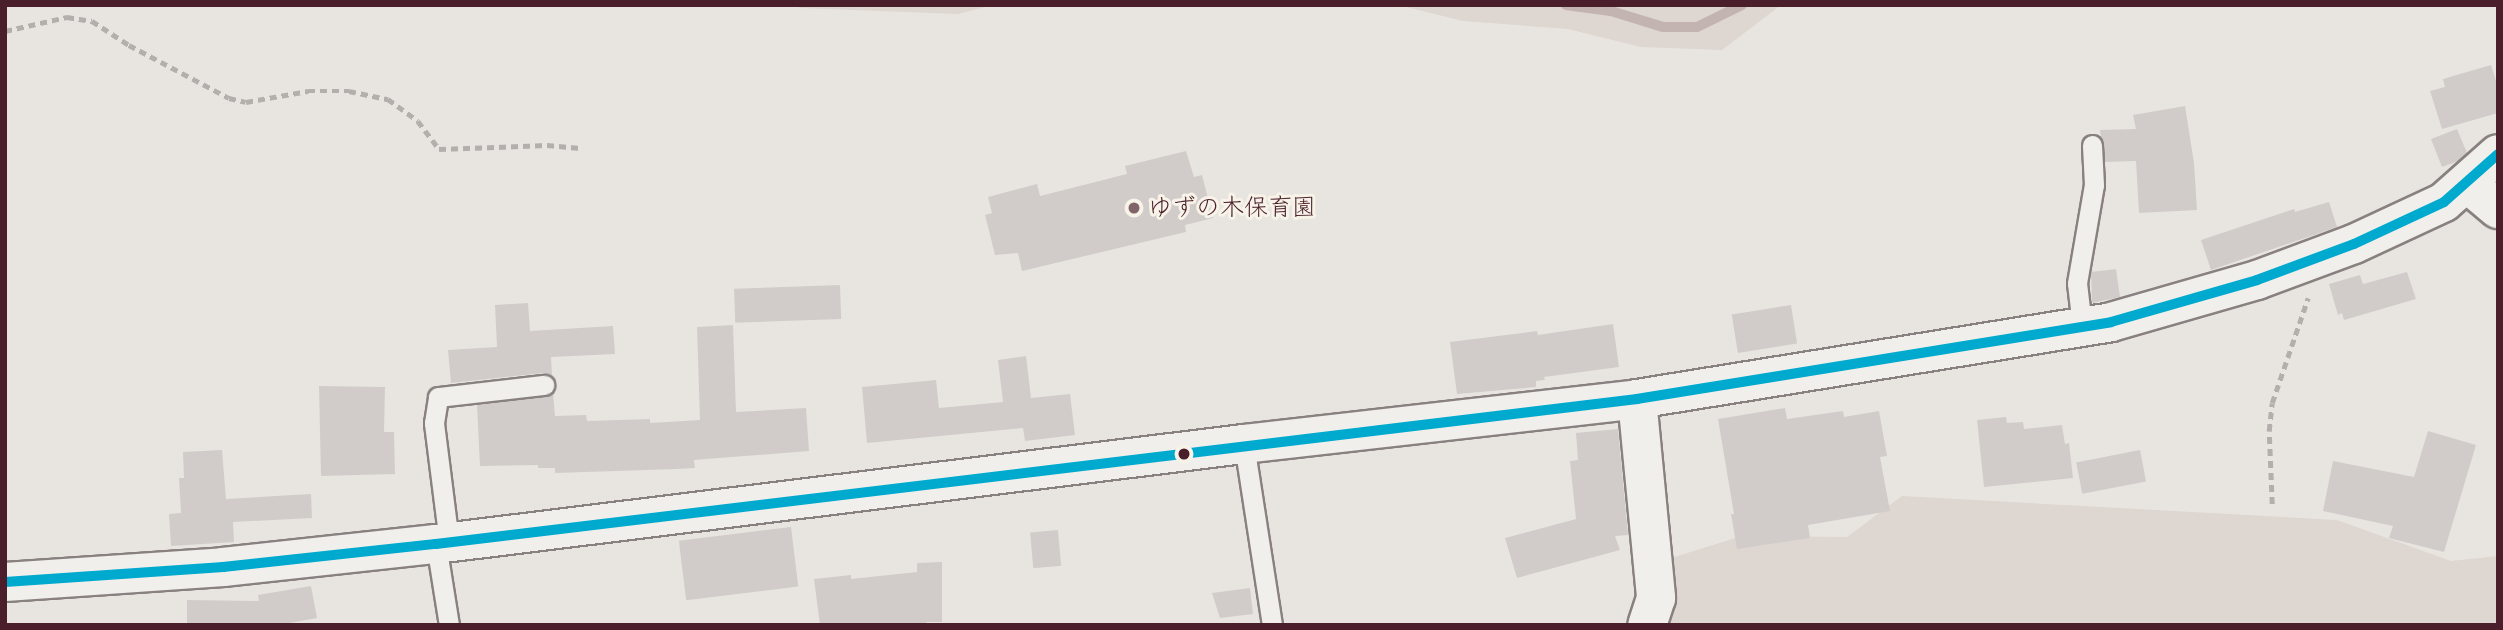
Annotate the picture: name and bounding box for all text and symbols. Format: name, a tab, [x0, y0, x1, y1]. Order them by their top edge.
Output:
place label: ゆずの木保育園	[1148, 194, 1316, 222]
marker: ゆずの木保育園	[1126, 200, 1142, 216]
unlabelled marker	[1177, 447, 1191, 461]

